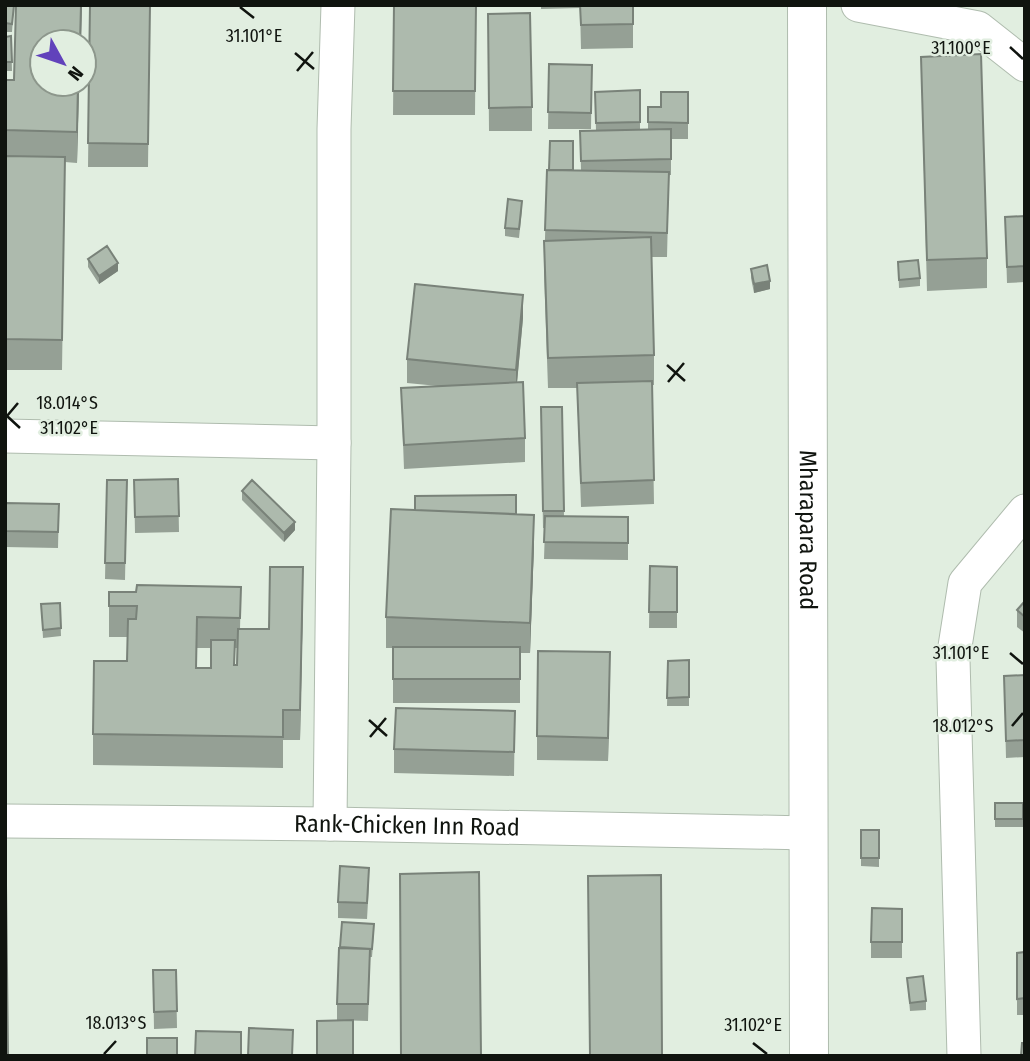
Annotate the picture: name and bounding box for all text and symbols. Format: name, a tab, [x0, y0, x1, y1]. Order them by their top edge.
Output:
text: 31.101°E	[226, 25, 282, 47]
north arrow	[28, 28, 98, 98]
text: 31.100°E	[931, 37, 991, 59]
text: N	[63, 62, 88, 85]
text: 18.014°S	[36, 392, 98, 414]
text: 31.102°E	[40, 417, 98, 439]
street label: Mharapara Road	[794, 450, 822, 610]
text: 31.101°E	[933, 642, 989, 664]
text: 18.012°S	[933, 715, 994, 737]
street label: Rank-Chicken Inn Road	[294, 810, 520, 842]
text: 18.013°S	[85, 1012, 147, 1034]
text: 31.102°E	[724, 1014, 782, 1036]

